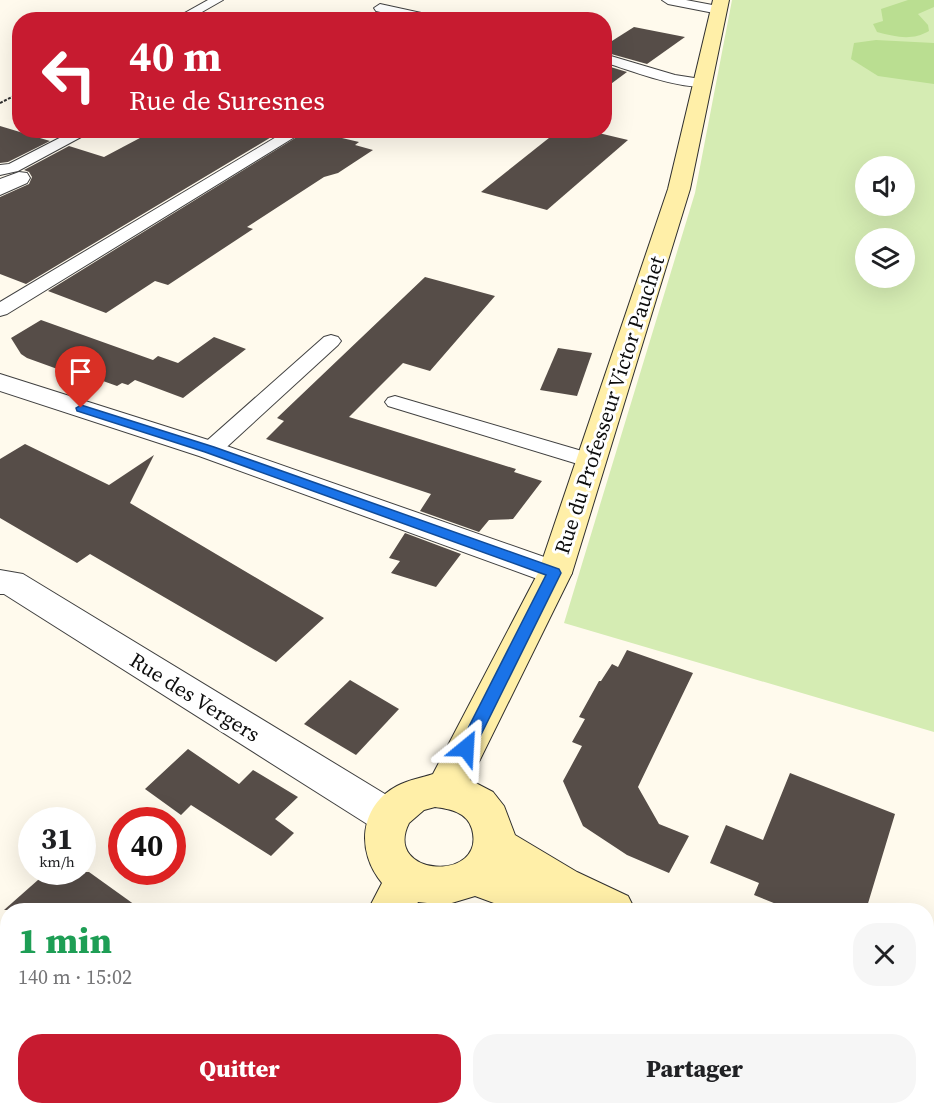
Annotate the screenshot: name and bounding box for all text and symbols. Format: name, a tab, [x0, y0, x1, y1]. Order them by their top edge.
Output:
text: 40 m	[129, 27, 222, 85]
icon: left	[30, 36, 108, 114]
text: Rue de Suresnes	[129, 82, 325, 119]
map controls	[855, 156, 915, 288]
button: sound	[855, 156, 915, 216]
button: layers	[855, 228, 915, 288]
street label: Rue du Professeur Victor Pauchet	[547, 252, 671, 558]
pin	[55, 346, 106, 408]
icon: arrive	[64, 355, 97, 388]
street label: Rue des Vergers	[124, 645, 266, 749]
position arrow	[434, 716, 498, 780]
speed limit sign: 40	[108, 807, 186, 885]
text: 31	[41, 818, 73, 859]
text: km/h	[39, 851, 75, 872]
text: 1 min	[18, 916, 112, 965]
button: close	[853, 923, 916, 986]
text: 140 m · 15:02	[18, 963, 132, 991]
button: Quitter	[18, 1034, 461, 1103]
button: Partager	[473, 1034, 916, 1103]

